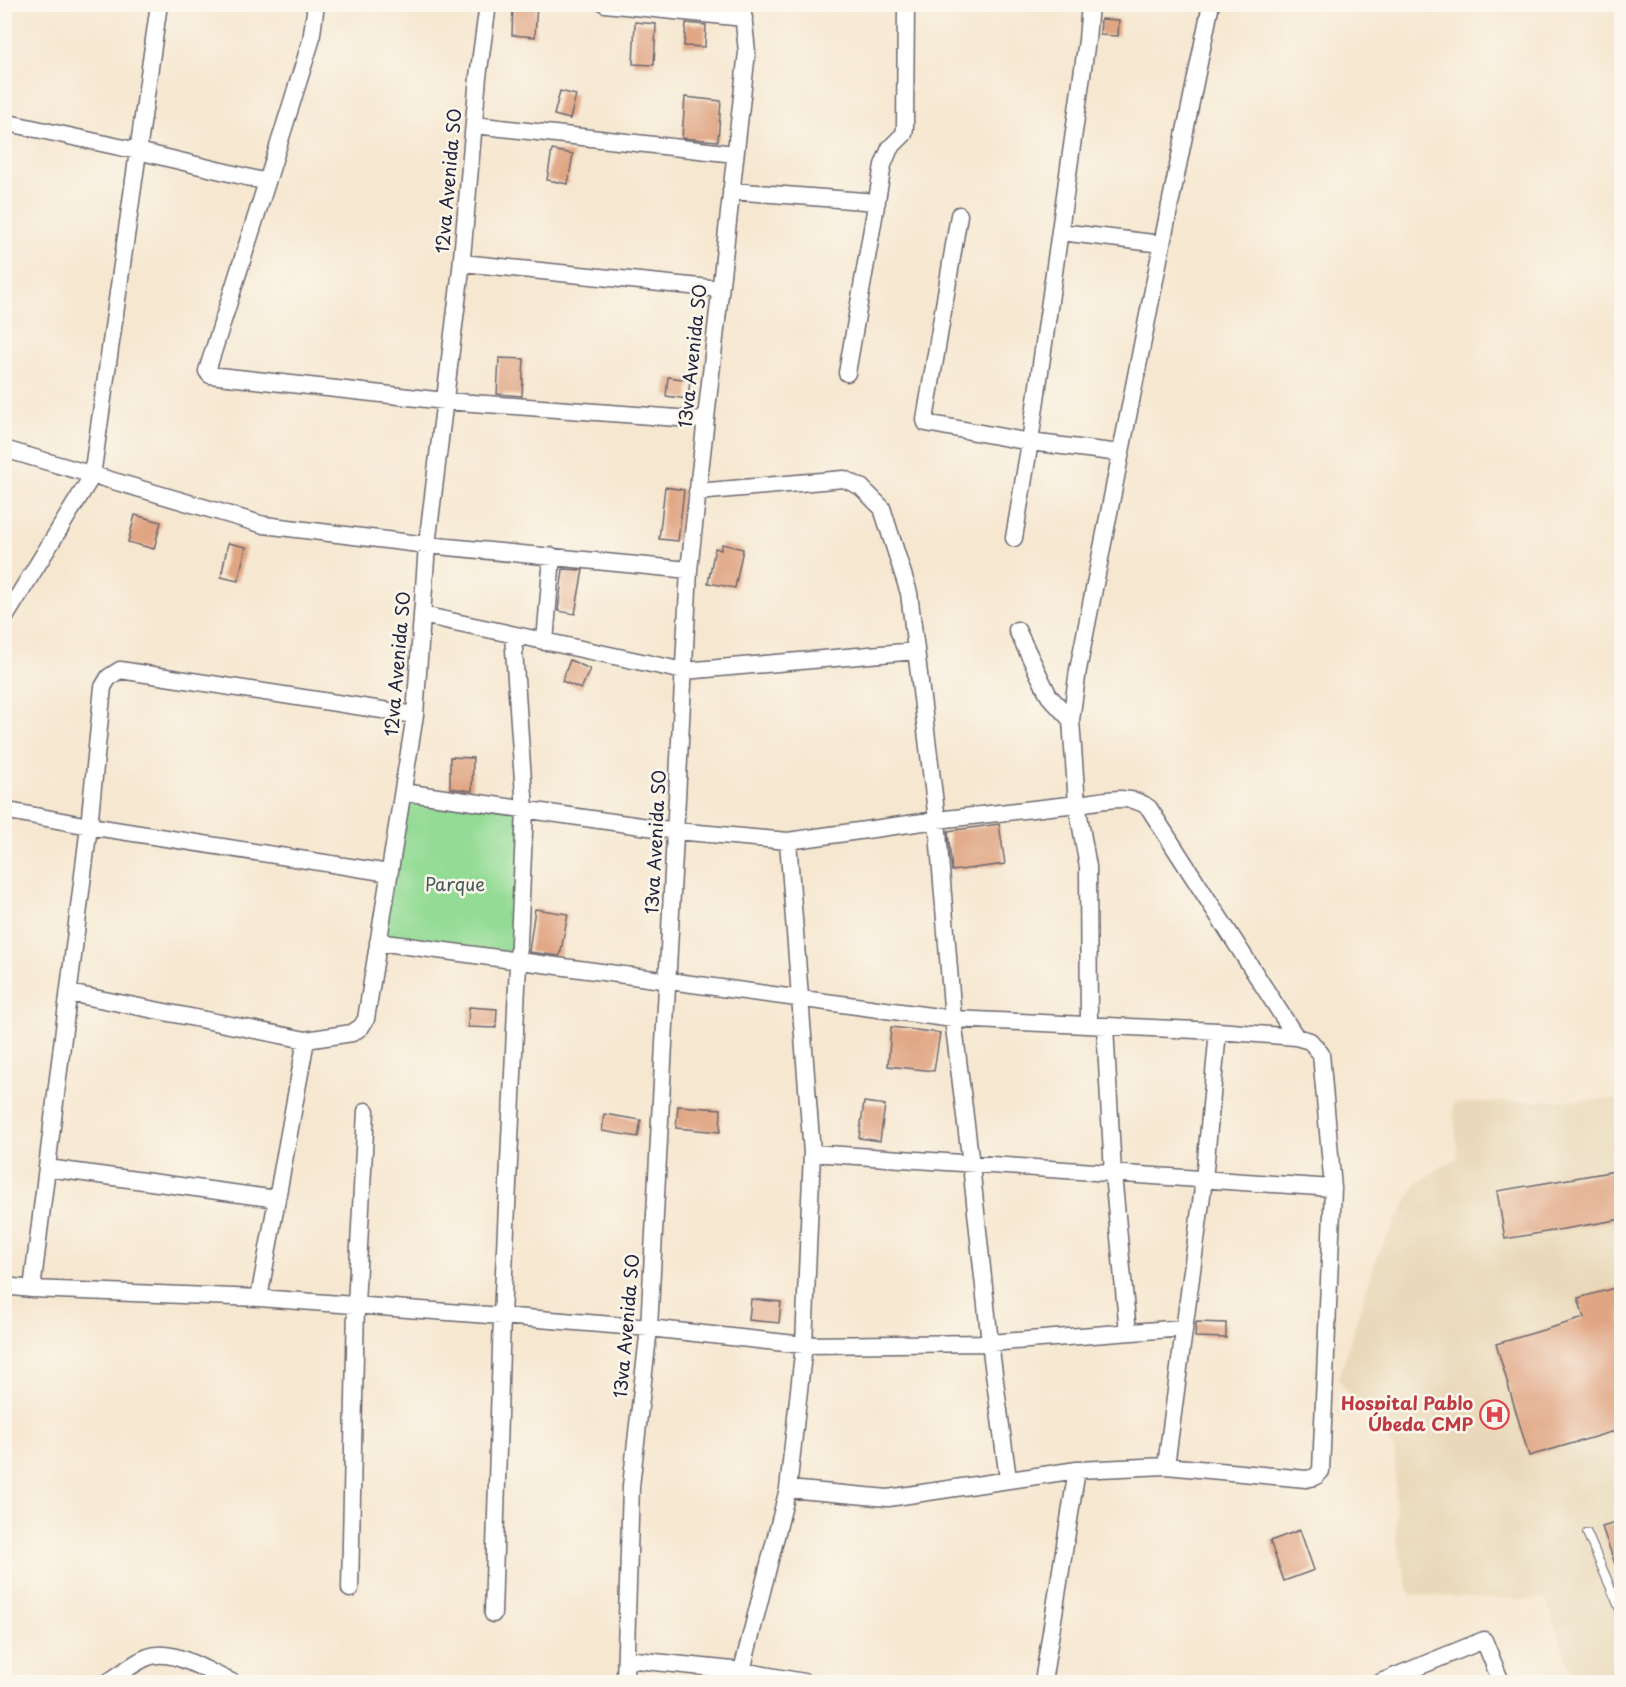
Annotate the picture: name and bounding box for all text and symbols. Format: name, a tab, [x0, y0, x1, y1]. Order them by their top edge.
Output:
street label: 12va Avenida SO	[428, 107, 467, 255]
street label: 13va Avenida SO	[671, 282, 712, 429]
street label: 12va Avenida SO	[377, 590, 416, 738]
street label: 13va Avenida SO	[637, 769, 672, 915]
park label: Parque	[425, 870, 485, 897]
street label: 13va Avenida SO	[606, 1253, 645, 1399]
place label: Hospital Pablo Úbeda CMP	[1341, 1389, 1473, 1437]
hospital icon: Hospital Pablo Úbeda CMP	[1478, 1398, 1510, 1430]

